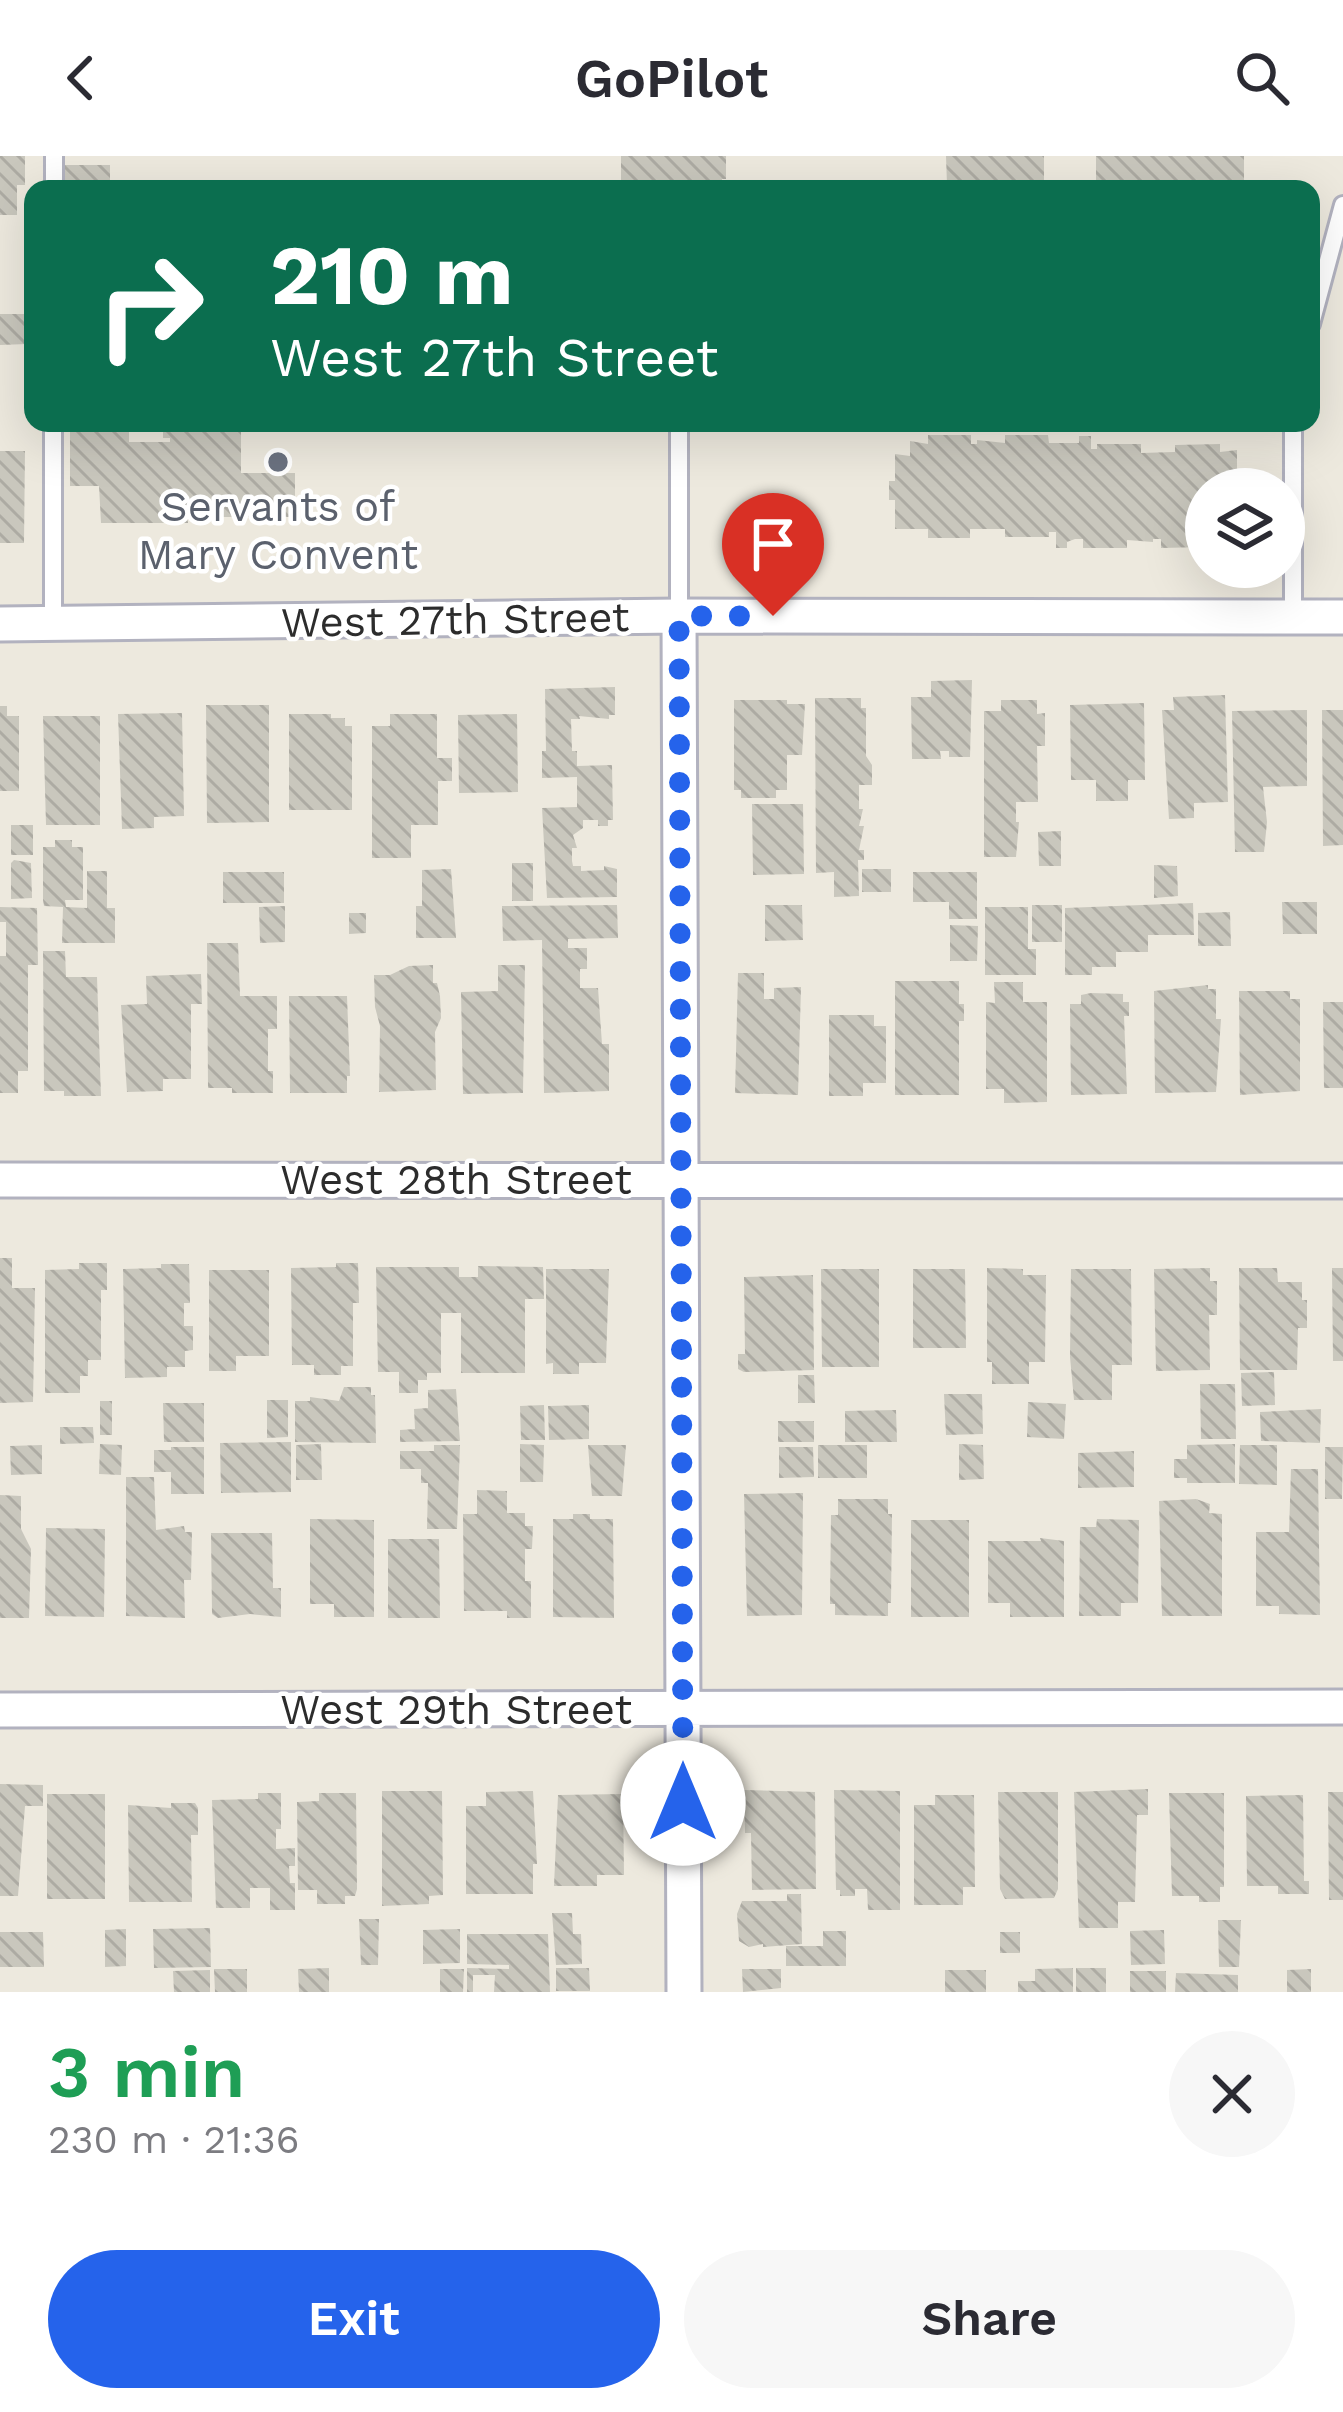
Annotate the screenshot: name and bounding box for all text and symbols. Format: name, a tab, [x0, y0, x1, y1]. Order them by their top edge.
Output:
icon: back	[48, 45, 114, 111]
icon: search	[1229, 45, 1295, 111]
text: GoPilot	[575, 47, 768, 110]
text: 210 m	[270, 226, 513, 324]
icon: right	[72, 228, 228, 384]
text: West 27th Street	[270, 326, 718, 389]
marker: Servants of Mary Convent	[265, 449, 291, 475]
map controls	[1185, 468, 1305, 588]
button: layers	[1185, 468, 1305, 588]
place label: Servants of Mary Convent	[138, 482, 418, 579]
pin	[722, 493, 824, 616]
icon: arrive	[740, 511, 806, 577]
street label: West 27th Street	[280, 592, 630, 647]
street label: West 28th Street	[280, 1155, 632, 1204]
street label: West 29th Street	[280, 1685, 632, 1734]
position arrow	[620, 1740, 746, 1866]
text: 3 min	[48, 2030, 245, 2114]
button: close	[1169, 2031, 1295, 2157]
text: 230 m · 21:36	[48, 2117, 300, 2162]
button: Exit	[48, 2250, 660, 2388]
button: Share	[684, 2250, 1295, 2388]

